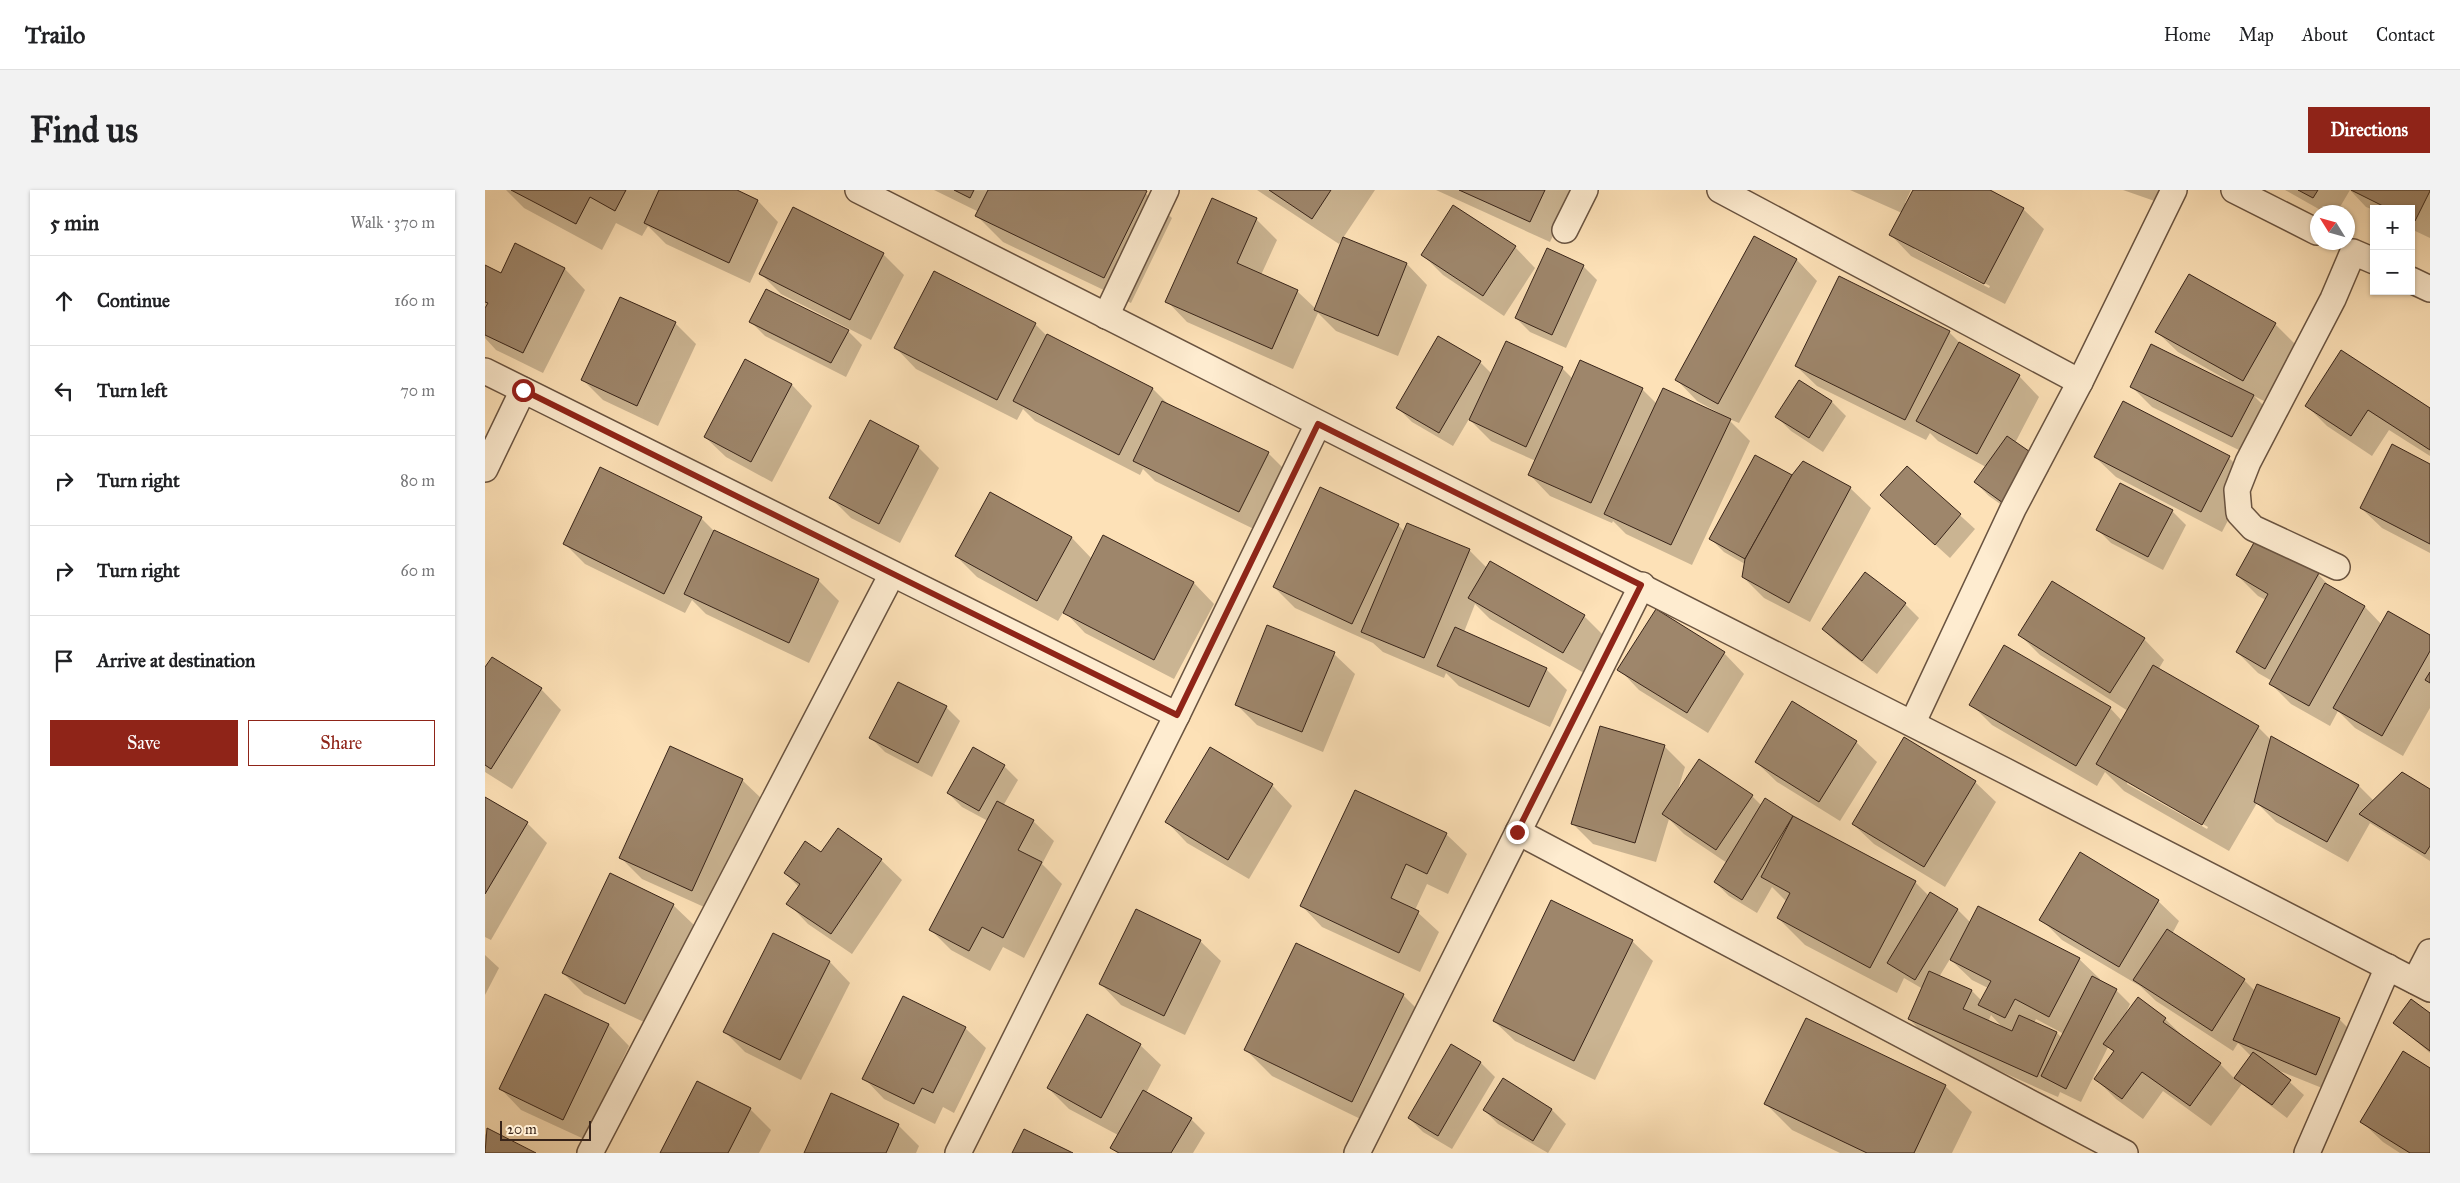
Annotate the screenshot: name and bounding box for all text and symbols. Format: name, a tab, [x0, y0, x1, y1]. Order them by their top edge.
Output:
text: Trailo	[25, 20, 85, 50]
text: Home	[2164, 24, 2211, 46]
text: Map	[2239, 24, 2274, 46]
text: About	[2302, 24, 2348, 46]
text: Contact	[2376, 24, 2435, 46]
button: Directions	[2308, 107, 2430, 153]
text: Find us	[30, 109, 138, 152]
north arrow	[2310, 205, 2355, 250]
map controls	[2370, 205, 2415, 295]
button: +	[2370, 205, 2415, 250]
text: 5 min	[50, 210, 99, 236]
text: Walk · 370 m	[351, 213, 435, 232]
button: −	[2370, 250, 2415, 295]
icon: ahead	[50, 287, 78, 315]
text: Continue	[97, 289, 170, 312]
text: 160 m	[394, 291, 435, 310]
icon: left	[50, 377, 78, 405]
text: Turn left	[97, 379, 167, 402]
route start	[512, 379, 535, 402]
text: 70 m	[400, 381, 435, 400]
icon: right	[50, 467, 78, 495]
text: Turn right	[97, 469, 180, 492]
text: 80 m	[400, 471, 435, 490]
icon: right	[50, 557, 78, 585]
text: Turn right	[97, 559, 180, 582]
text: 60 m	[401, 561, 435, 580]
icon: arrive	[50, 647, 78, 675]
text: Arrive at destination	[97, 649, 255, 672]
button: Save	[50, 720, 238, 766]
button: Share	[248, 720, 435, 766]
route end	[1506, 821, 1529, 844]
scale bar	[500, 1118, 591, 1141]
text: 20 m	[507, 1121, 537, 1138]

